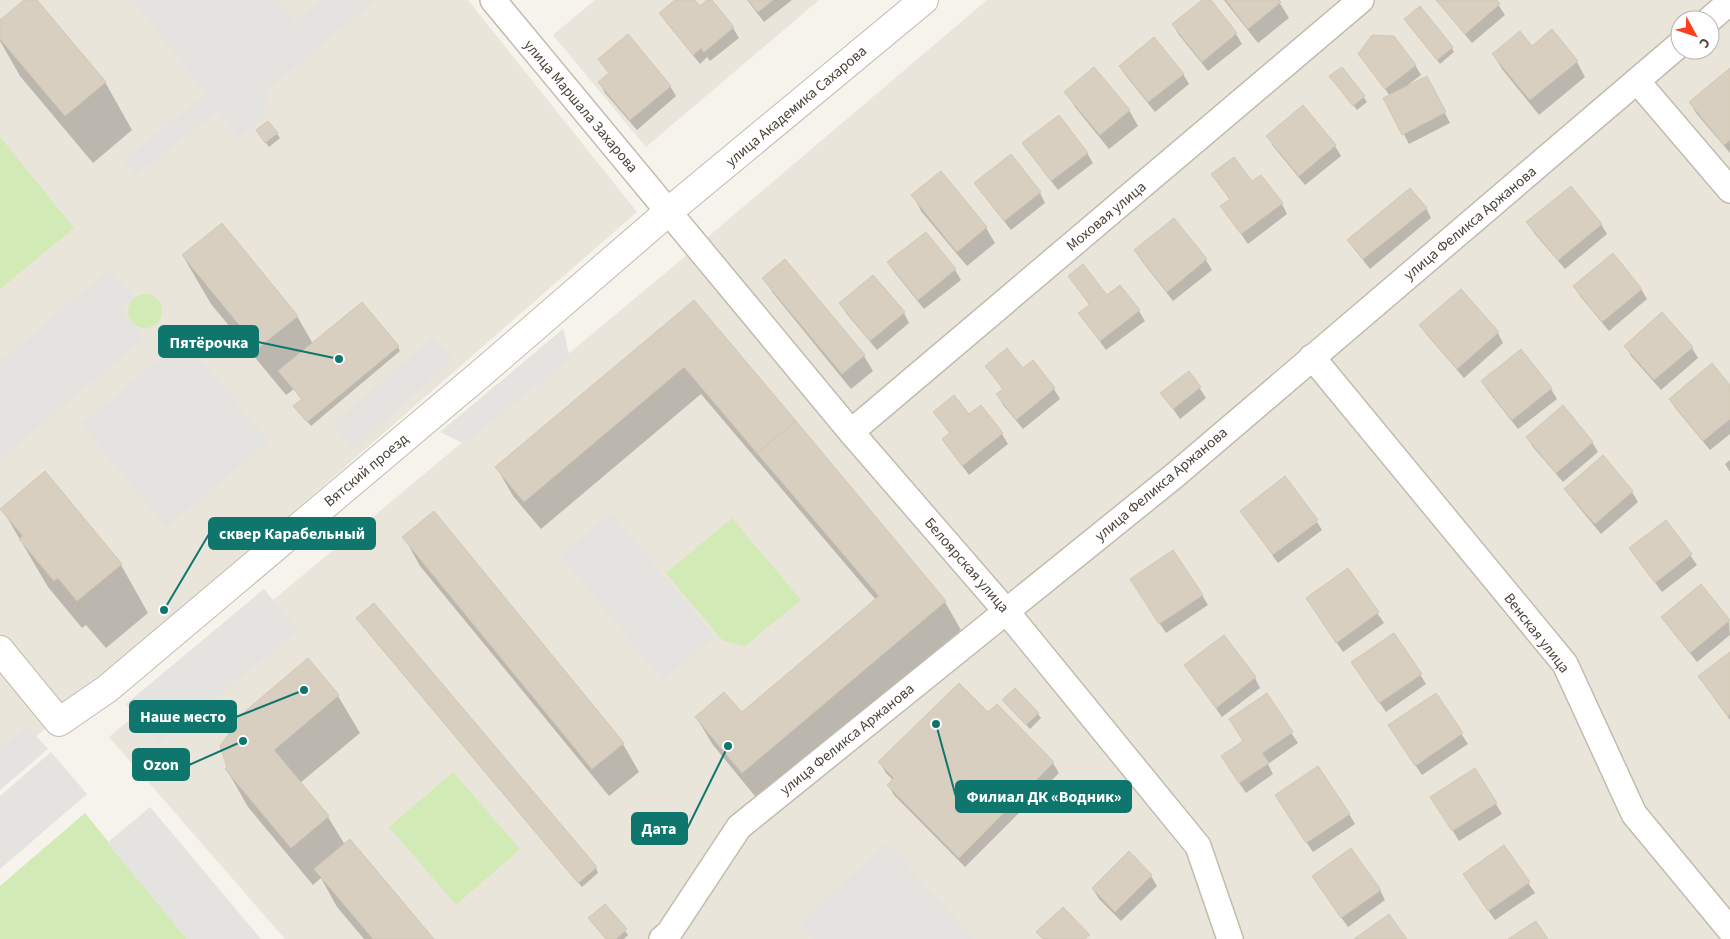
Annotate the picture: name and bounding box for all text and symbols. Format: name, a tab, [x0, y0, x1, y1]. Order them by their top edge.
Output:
north arrow	[1670, 10, 1720, 60]
text: С	[1694, 33, 1714, 52]
street label: улица Маршала Захарова	[519, 35, 643, 177]
street label: улица Академика Сахарова	[721, 41, 871, 172]
street label: улица Феликса Аржанова	[1399, 161, 1541, 285]
street label: Моховая улица	[1062, 177, 1151, 256]
callout: Пятёрочка	[159, 326, 258, 357]
text: Пятёрочка	[169, 332, 249, 354]
street label: улица Феликса Аржанова	[1090, 422, 1232, 546]
street label: Вятский проезд	[320, 429, 413, 512]
street label: Белоярская улица	[919, 513, 1014, 617]
callout: сквер Карабельный	[209, 518, 375, 549]
text: сквер Карабельный	[219, 523, 365, 545]
street label: Венская улица	[1499, 589, 1575, 678]
street label: улица Феликса Аржанова	[776, 679, 919, 800]
callout: Наше место	[130, 701, 236, 732]
text: Наше место	[140, 706, 226, 728]
callout: Ozon	[133, 749, 189, 780]
text: Ozon	[143, 754, 179, 776]
callout: Филиал ДК «Водник»	[956, 781, 1131, 812]
text: Филиал ДК «Водник»	[967, 786, 1121, 808]
callout: Дата	[632, 813, 687, 844]
text: Дата	[641, 818, 677, 840]

